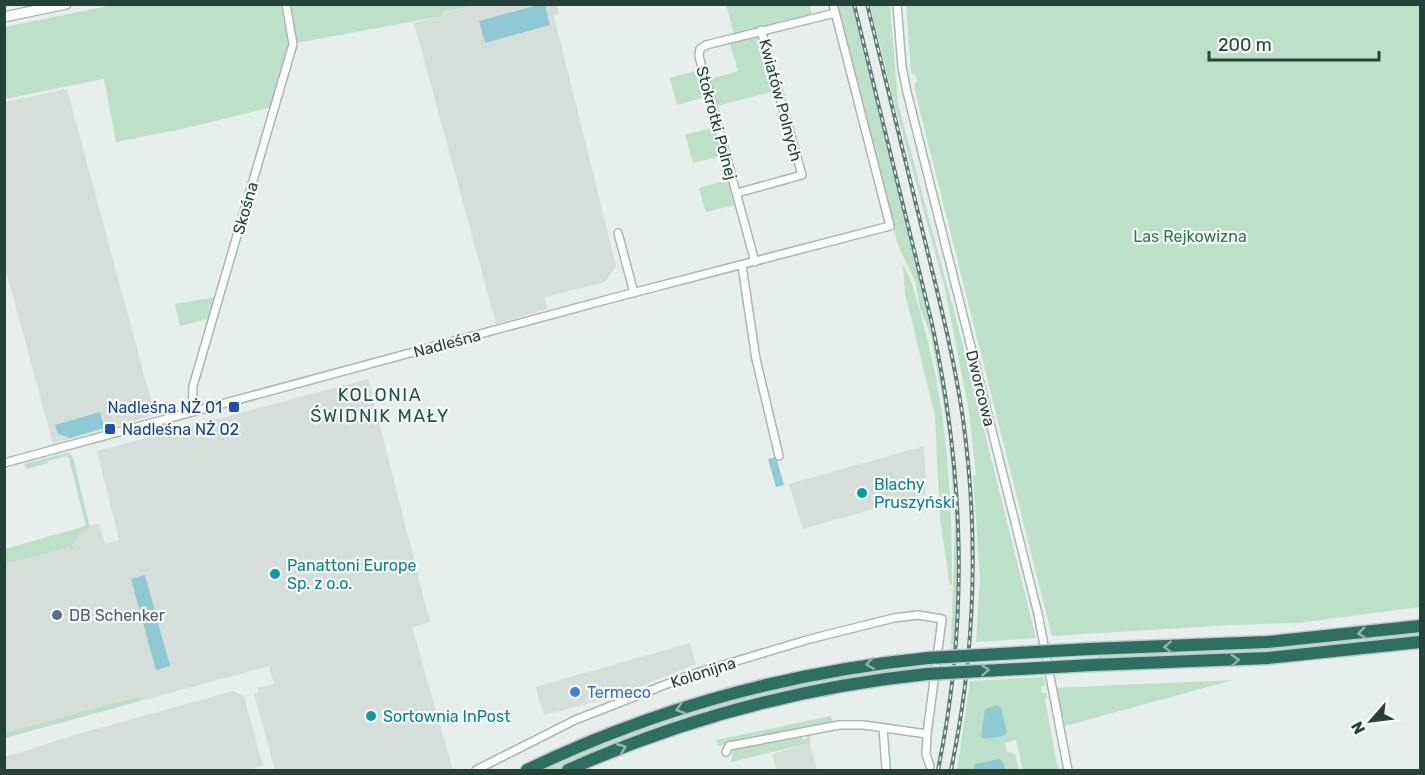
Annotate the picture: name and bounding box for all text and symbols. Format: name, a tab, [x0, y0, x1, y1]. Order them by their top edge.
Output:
scale bar	[1209, 24, 1378, 62]
text: 200 m	[1218, 34, 1272, 56]
street label: Kwiatów Polnych	[755, 37, 806, 163]
street label: Stokrotki Polnej	[692, 64, 741, 182]
street label: Skośna	[229, 180, 262, 237]
park label: Las Rejkowizna	[1133, 227, 1247, 246]
street label: Nadleśna	[411, 325, 483, 362]
street label: Dworcowa	[962, 348, 999, 428]
district label: KOLONIA ŚWIDNIK MAŁY	[310, 384, 450, 427]
place label: Nadleśna NŻ 01	[107, 398, 222, 417]
marker: Nadleśna NŻ 01	[227, 400, 241, 414]
place label: Nadleśna NŻ 02	[122, 420, 239, 439]
marker: Nadleśna NŻ 02	[103, 422, 117, 436]
place label: Blachy Pruszyński	[874, 475, 955, 512]
marker: Blachy Pruszyński	[855, 486, 869, 500]
place label: Panattoni Europe Sp. z o.o.	[287, 556, 416, 593]
marker: Panattoni Europe Sp. z o.o.	[268, 567, 282, 581]
place label: DB Schenker	[69, 606, 165, 625]
marker: DB Schenker	[50, 608, 64, 622]
one-way arrow	[1358, 626, 1367, 639]
one-way arrow	[1163, 640, 1172, 653]
street label: Kolonijna	[668, 653, 738, 692]
one-way arrow	[1230, 653, 1239, 666]
one-way arrow	[866, 658, 875, 670]
one-way arrow	[981, 663, 990, 676]
place label: Termeco	[587, 683, 651, 702]
marker: Termeco	[568, 685, 582, 699]
north arrow	[1341, 691, 1401, 751]
one-way arrow	[675, 701, 686, 714]
place label: Sortownia InPost	[383, 707, 510, 726]
marker: Sortownia InPost	[364, 709, 378, 723]
text: N	[1347, 718, 1369, 737]
one-way arrow	[616, 743, 627, 755]

